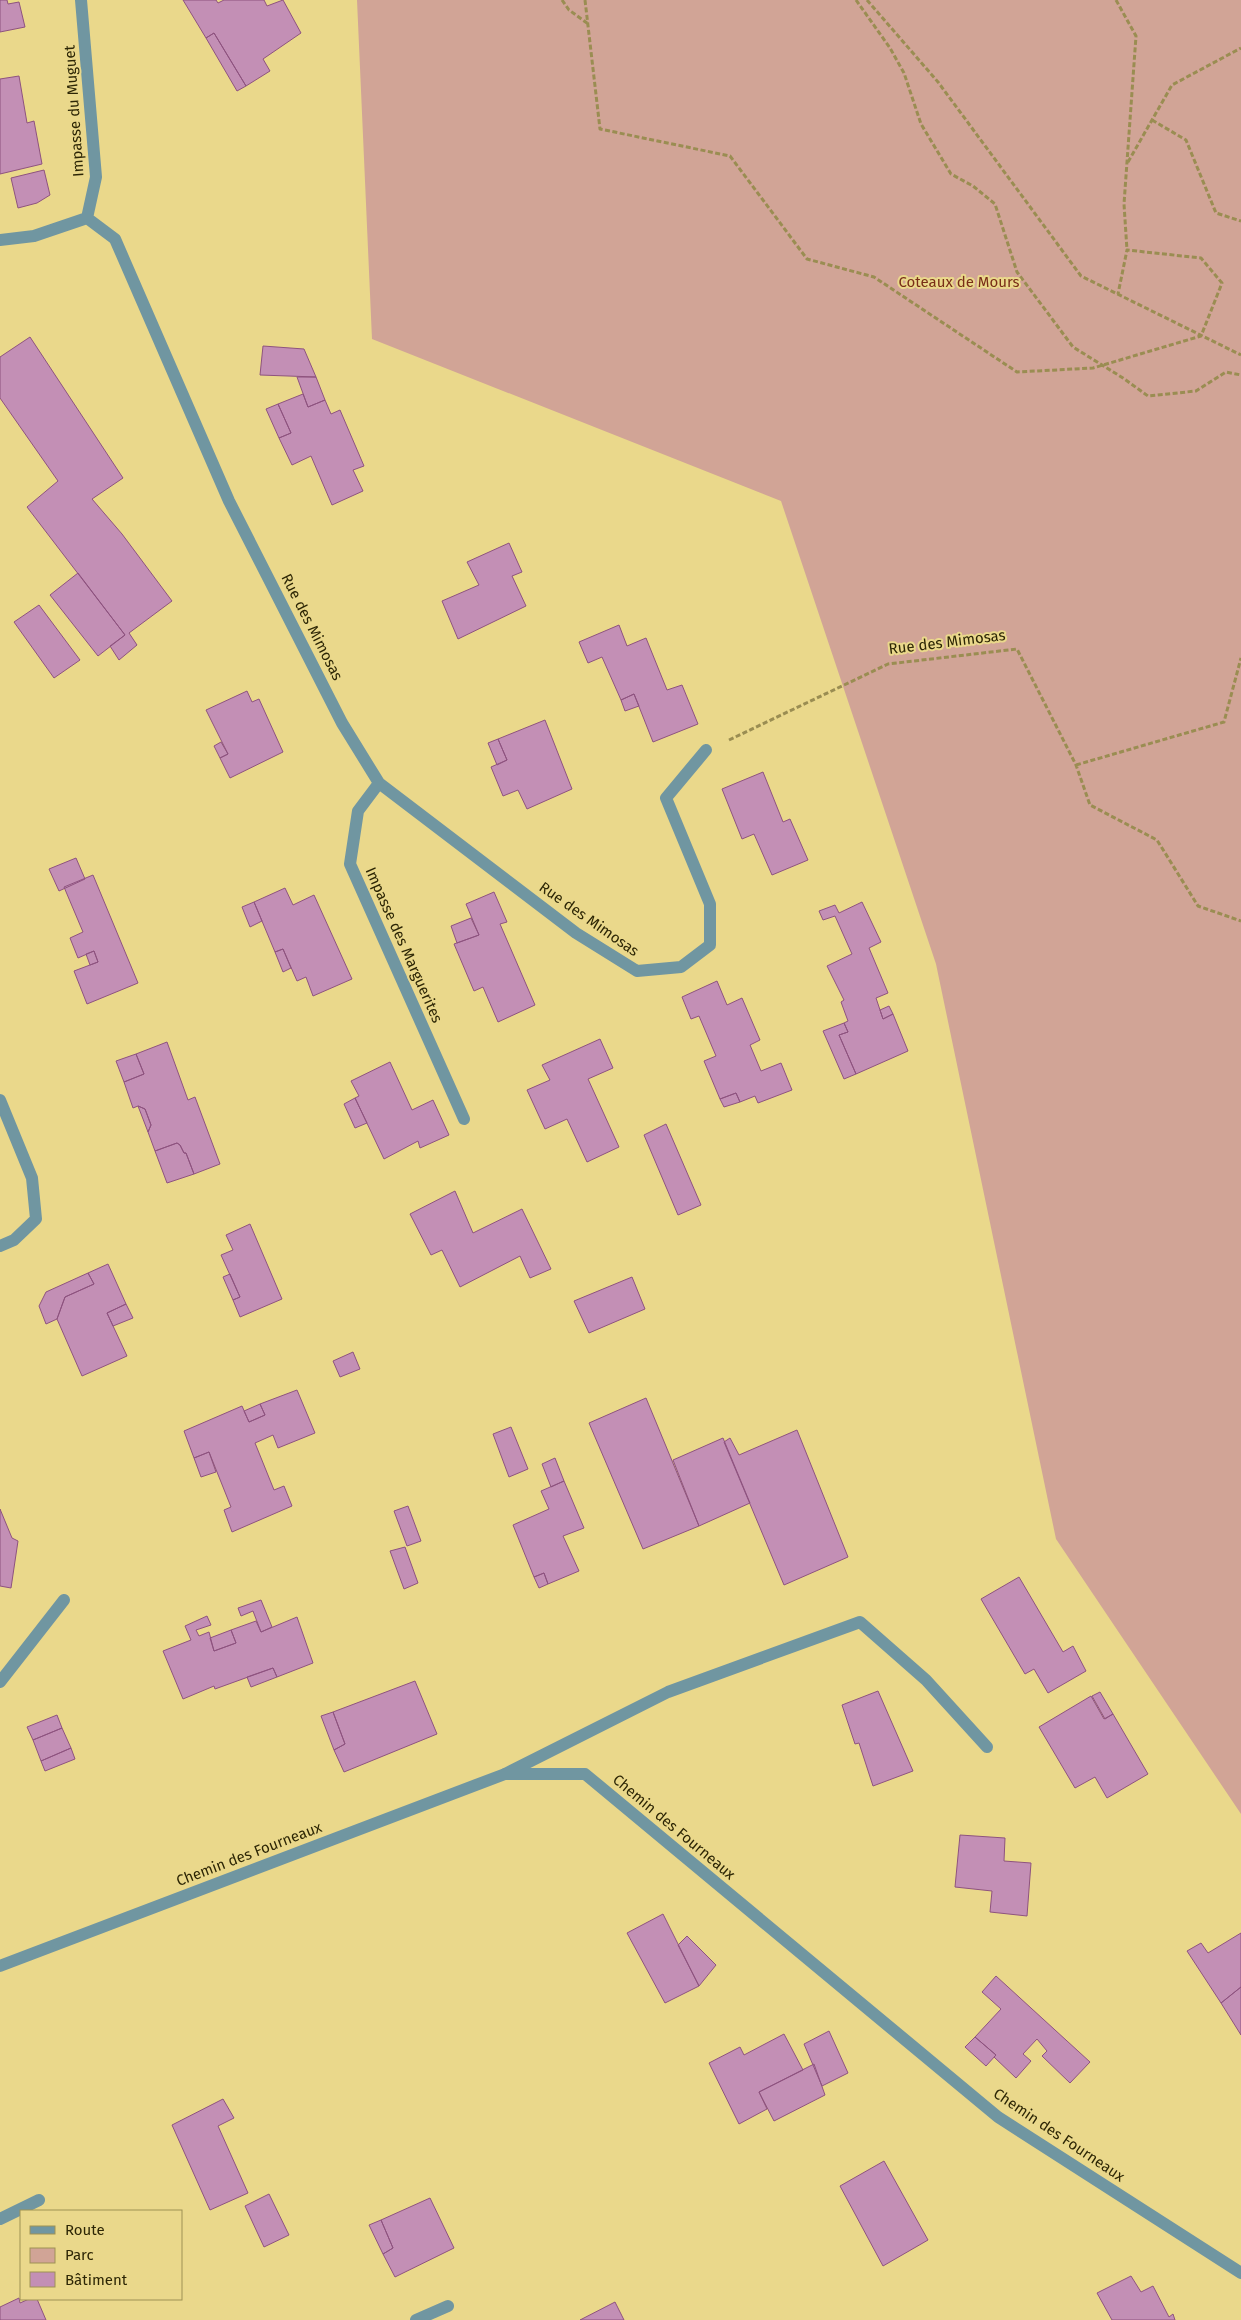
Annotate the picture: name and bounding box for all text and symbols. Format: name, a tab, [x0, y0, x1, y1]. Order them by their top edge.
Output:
street label: Impasse du Muguet	[60, 44, 88, 178]
park label: Coteaux de Mours	[898, 273, 1020, 291]
street label: Rue des Mimosas	[277, 571, 347, 683]
street label: Rue des Mimosas	[888, 626, 1006, 658]
street label: Impasse des Marguerites	[362, 864, 446, 1026]
street label: Rue des Mimosas	[536, 878, 642, 960]
street label: Chemin des Fourneaux	[609, 1771, 739, 1884]
street label: Chemin des Fourneaux	[174, 1818, 325, 1890]
street label: Chemin des Fourneaux	[990, 2084, 1129, 2186]
legend	[20, 2210, 182, 2300]
text: Route	[65, 2221, 105, 2239]
text: Parc	[65, 2246, 94, 2264]
text: Bâtiment	[65, 2271, 128, 2289]

